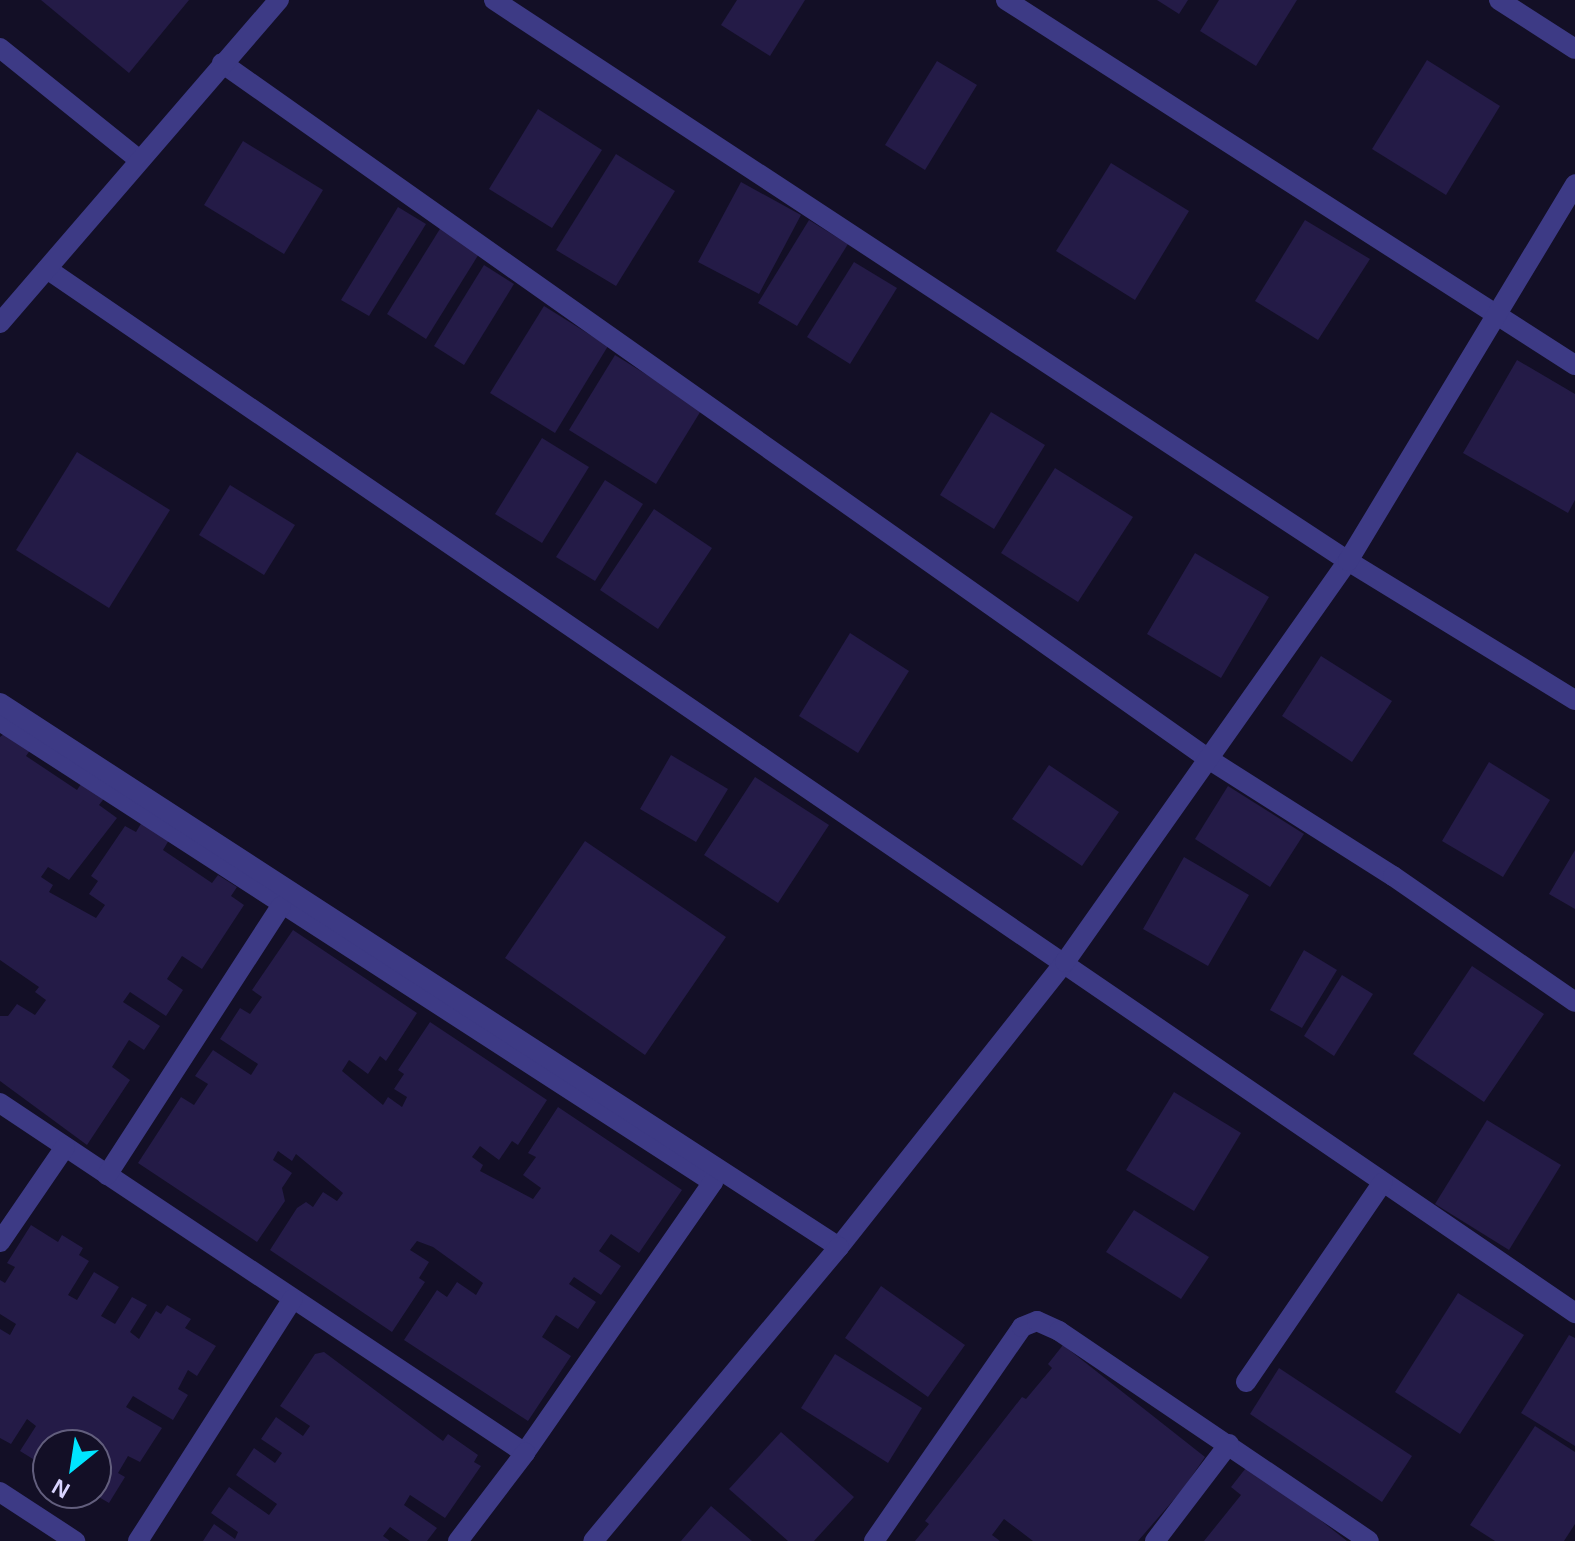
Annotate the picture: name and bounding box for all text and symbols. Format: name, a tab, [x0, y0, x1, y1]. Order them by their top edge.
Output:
north arrow	[32, 1429, 112, 1509]
text: N	[48, 1474, 74, 1503]

